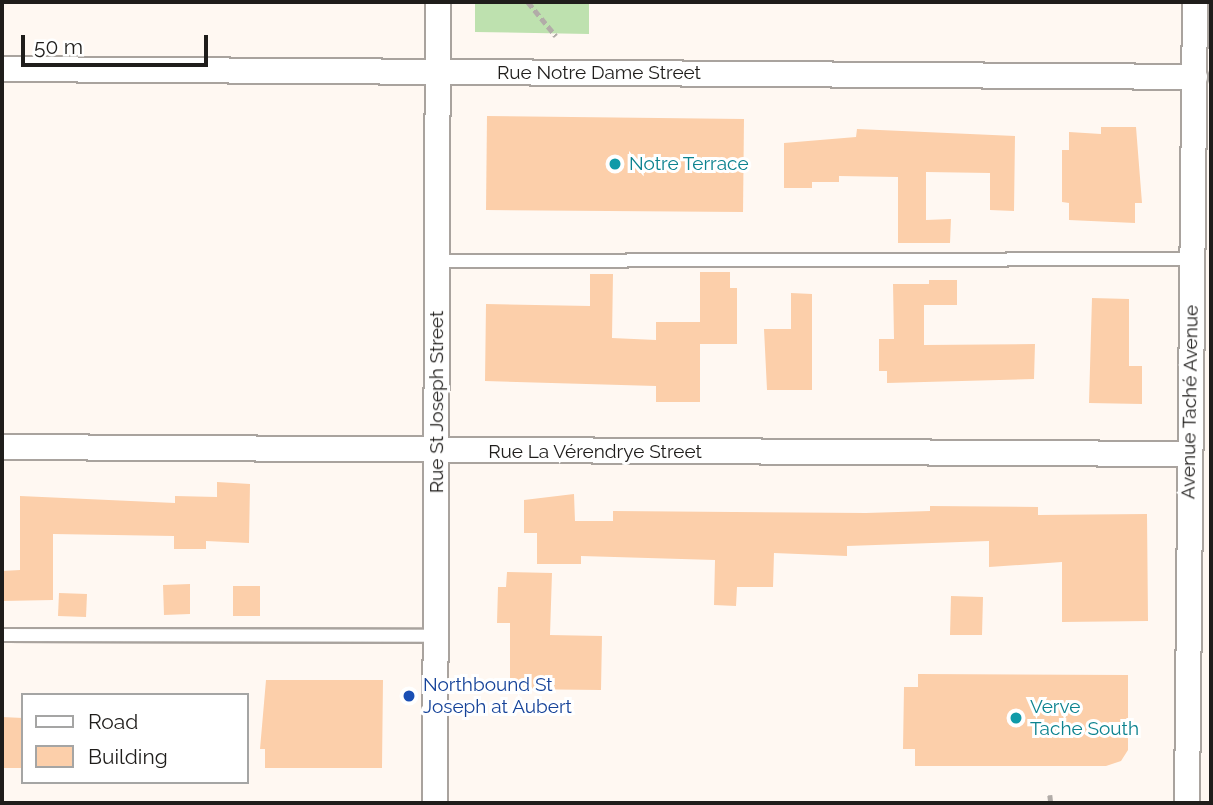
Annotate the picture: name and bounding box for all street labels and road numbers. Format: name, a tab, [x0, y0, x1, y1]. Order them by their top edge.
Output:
street label: Rue Notre Dame Street	[497, 62, 701, 84]
street label: Avenue Taché Avenue	[1177, 304, 1203, 500]
street label: Rue St Joseph Street	[426, 310, 448, 494]
street label: Rue La Vérendrye Street	[488, 441, 702, 463]

